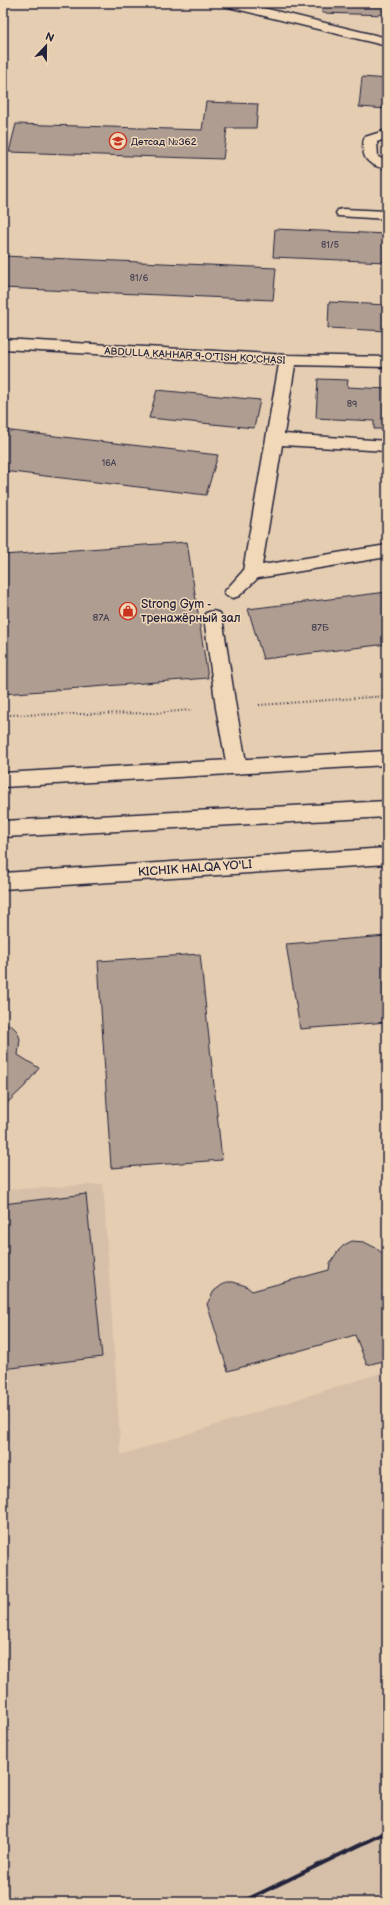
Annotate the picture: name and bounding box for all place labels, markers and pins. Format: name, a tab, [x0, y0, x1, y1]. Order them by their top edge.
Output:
school or university icon: Детсад №362	[108, 131, 128, 151]
place label: Детсад №362	[131, 136, 197, 148]
place label: Strong Gym - тренажёрный зал	[141, 597, 241, 626]
shop icon: Strong Gym - тренажёрный зал	[118, 601, 138, 621]

